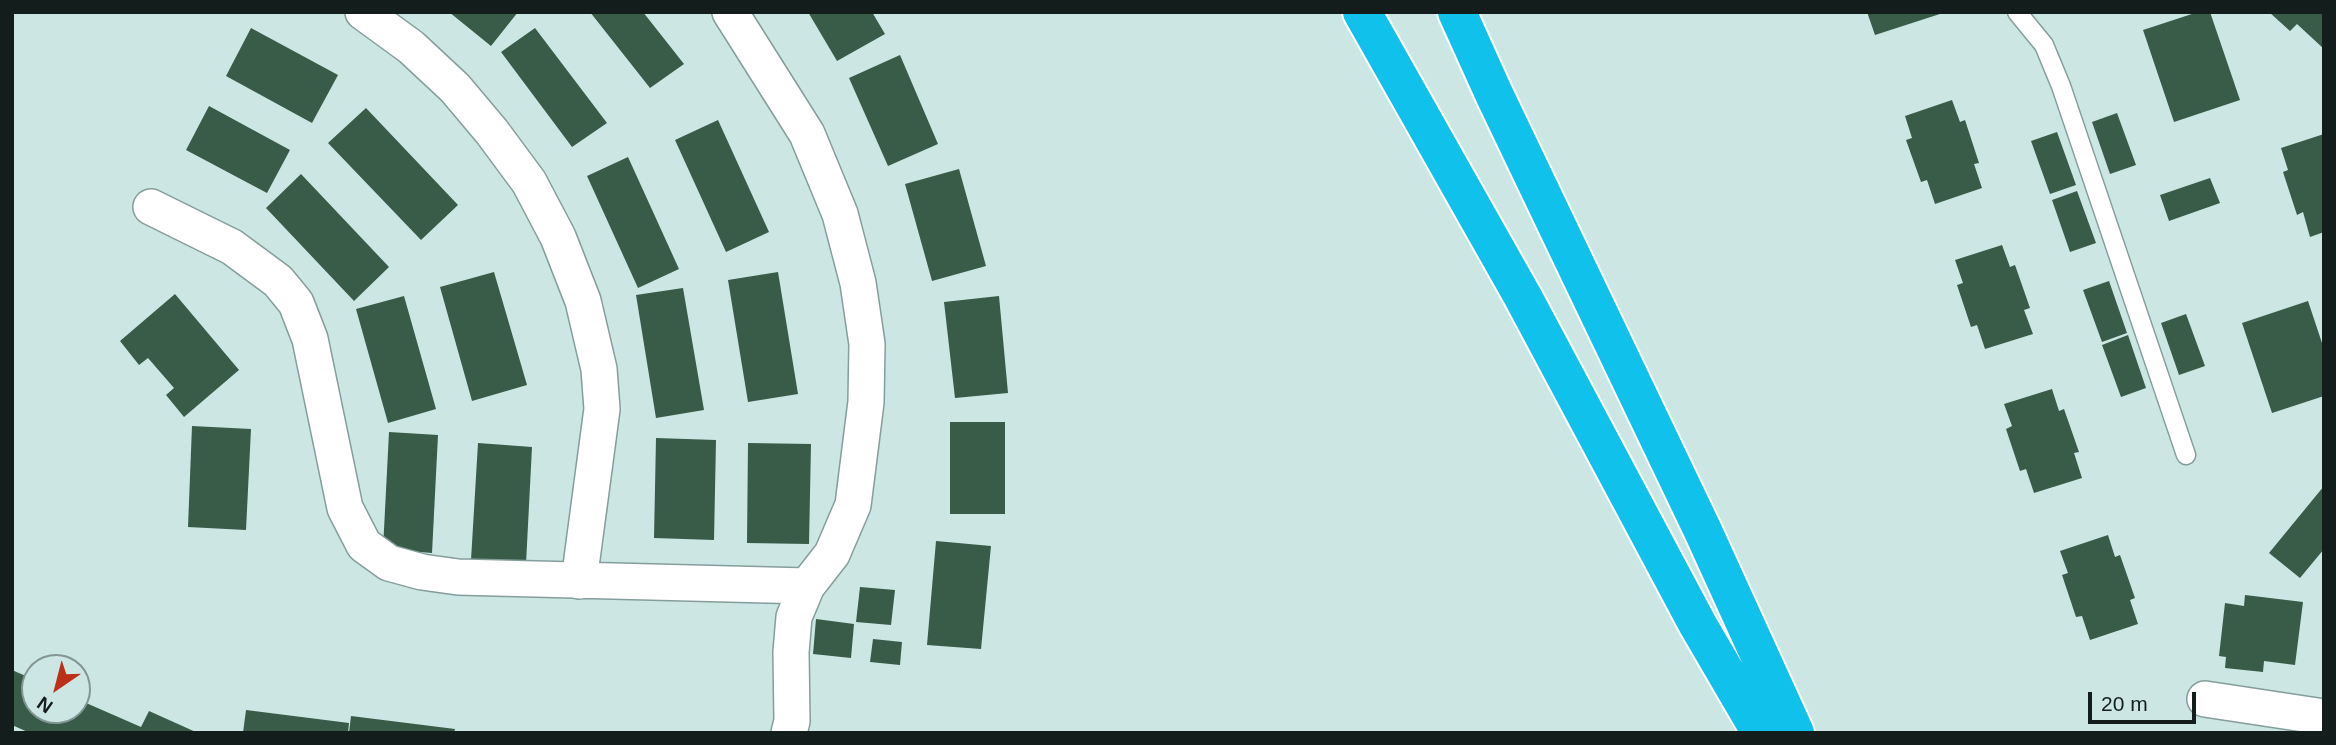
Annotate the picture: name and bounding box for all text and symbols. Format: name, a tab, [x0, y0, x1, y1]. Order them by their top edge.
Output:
north arrow	[21, 654, 91, 724]
scale bar	[2091, 678, 2200, 722]
text: N	[33, 692, 56, 718]
text: 20 m	[2101, 692, 2148, 715]

